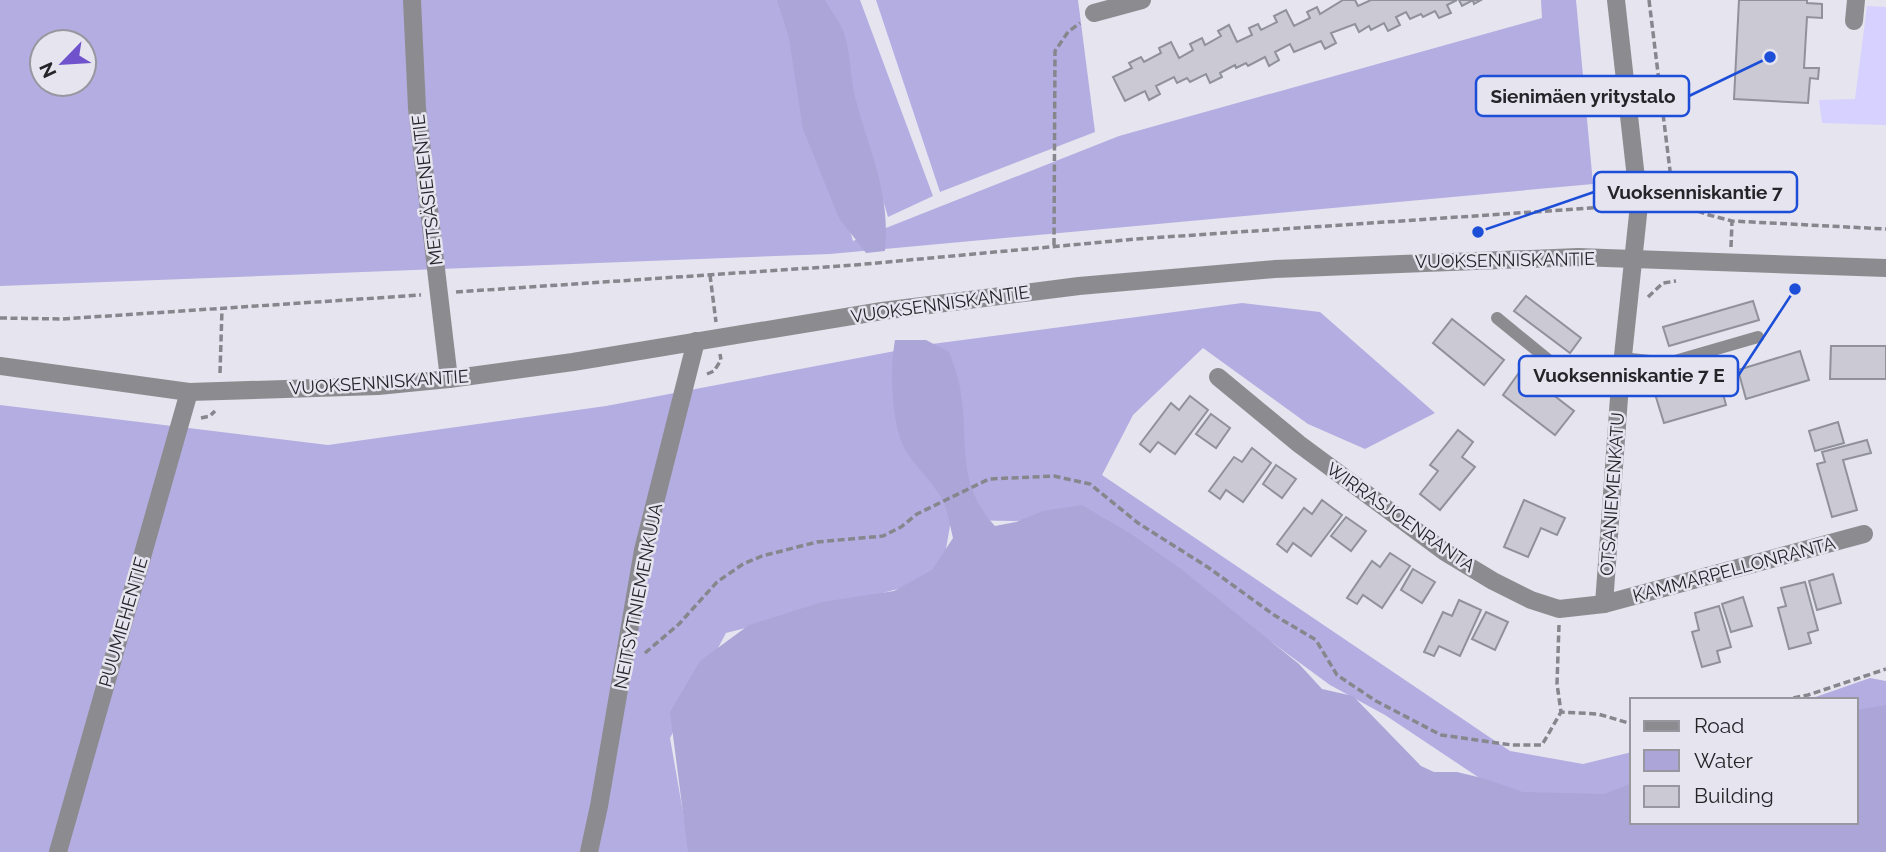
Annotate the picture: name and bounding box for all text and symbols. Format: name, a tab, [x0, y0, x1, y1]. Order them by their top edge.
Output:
north arrow	[28, 28, 98, 98]
text: N	[35, 59, 61, 81]
callout: Sienimäen yritystalo	[1476, 76, 1689, 116]
text: Sienimäen yritystalo	[1491, 85, 1675, 107]
street label: METSÄSIENENTIE	[407, 113, 447, 267]
callout: Vuoksenniskantie 7	[1594, 172, 1797, 212]
text: Vuoksenniskantie 7	[1607, 181, 1783, 203]
street label: VUOKSENNISKANTIE	[1415, 248, 1595, 272]
street label: VUOKSENNISKANTIE	[849, 281, 1031, 327]
callout: Vuoksenniskantie 7 E	[1519, 356, 1738, 396]
text: Vuoksenniskantie 7 E	[1533, 364, 1725, 386]
street label: VUOKSENNISKANTIE	[288, 365, 470, 399]
street label: OTSANIEMENKATU	[1596, 411, 1628, 577]
street label: WIRRASJOENRANTA	[1323, 458, 1479, 576]
street label: NEITSYTNIEMENKUJA	[610, 501, 666, 691]
street label: KAMMARPELLONRANTA	[1630, 532, 1838, 606]
street label: PUUMIEHENTIE	[94, 555, 152, 689]
legend	[1630, 698, 1858, 824]
text: Road	[1694, 713, 1744, 738]
text: Water	[1694, 748, 1753, 773]
text: Building	[1694, 783, 1774, 808]

